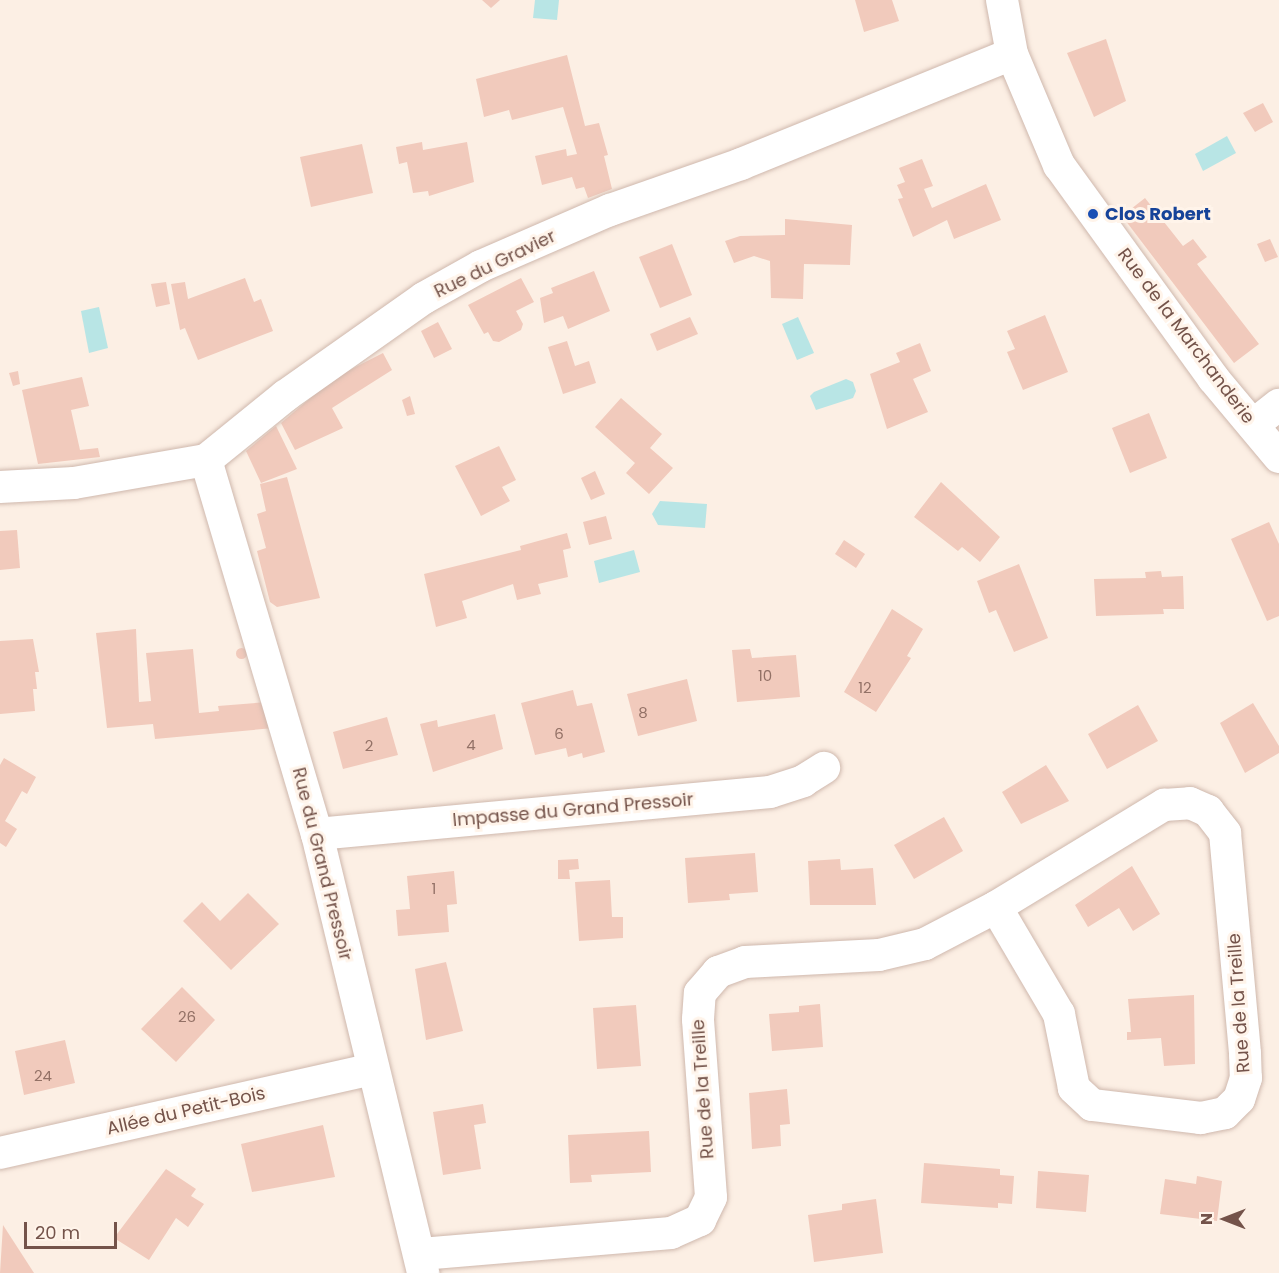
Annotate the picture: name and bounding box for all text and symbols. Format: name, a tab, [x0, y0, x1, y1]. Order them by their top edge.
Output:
place label: Clos Robert	[1105, 203, 1211, 225]
marker: Clos Robert	[1086, 207, 1100, 221]
street label: Rue du Gravier	[431, 225, 559, 303]
street label: Rue de la Marchanderie	[1113, 244, 1259, 428]
house number: 10	[758, 667, 772, 685]
house number: 12	[858, 679, 872, 697]
house number: 8	[638, 704, 648, 722]
house number: 6	[554, 725, 564, 743]
house number: 4	[466, 736, 476, 754]
house number: 2	[365, 737, 373, 755]
street label: Rue du Grand Pressoir	[288, 765, 356, 963]
street label: Impasse du Grand Pressoir	[452, 789, 694, 831]
house number: 1	[432, 880, 436, 898]
street label: Rue de la Treille	[1223, 932, 1255, 1074]
house number: 26	[178, 1008, 196, 1026]
street label: Rue de la Treille	[687, 1018, 719, 1160]
house number: 24	[34, 1067, 52, 1085]
street label: Allée du Petit-Bois	[105, 1082, 267, 1140]
north arrow	[1195, 1189, 1255, 1249]
scale bar	[27, 1210, 120, 1248]
text: N	[1195, 1213, 1218, 1225]
text: 20 m	[35, 1220, 80, 1245]

